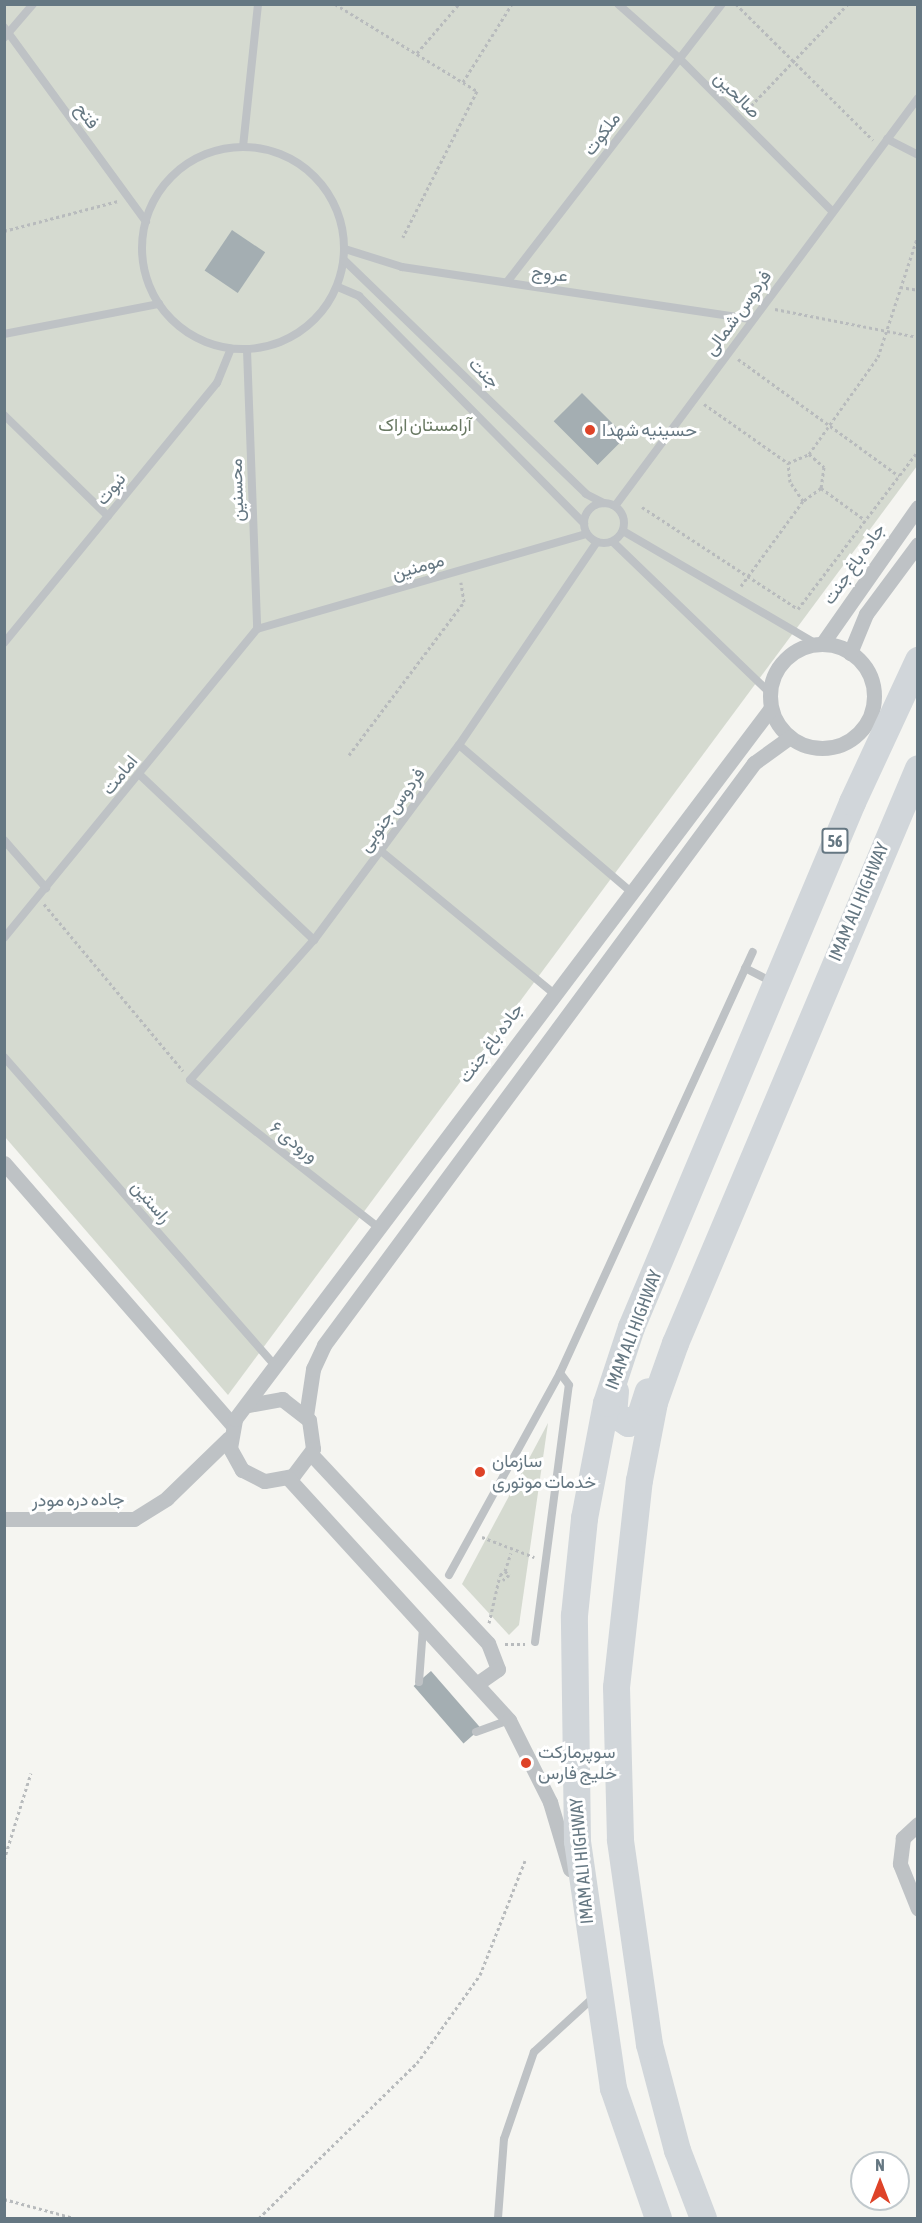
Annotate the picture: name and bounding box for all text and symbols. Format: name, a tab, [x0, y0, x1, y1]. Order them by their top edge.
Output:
street label: صالحین	[709, 67, 765, 123]
street label: فتح	[70, 99, 104, 133]
street label: ملکوت	[579, 108, 625, 160]
street label: عروج	[531, 261, 569, 287]
street label: فردوس شمالی	[700, 266, 776, 360]
street label: جنت	[464, 353, 504, 393]
park label: آرامستان اراک	[378, 414, 472, 436]
place label: حسینیه شهدا	[602, 419, 697, 441]
marker: حسینیه شهدا	[583, 423, 597, 437]
street label: محسنین	[225, 458, 249, 522]
street label: نبوت	[92, 469, 130, 509]
street label: جاده باغ جنت	[818, 519, 890, 609]
street label: مومنین	[389, 549, 447, 585]
street label: امامت	[98, 751, 142, 799]
street label: فردوس جنوبی	[354, 764, 430, 856]
road number: 56	[820, 828, 850, 854]
street label: IMAM ALI HIGHWAY	[824, 840, 894, 964]
street label: جاده باغ جنت	[454, 999, 528, 1087]
street label: ورودی ۶	[266, 1117, 322, 1167]
street label: راستین	[126, 1176, 176, 1228]
street label: IMAM ALI HIGHWAY	[601, 1267, 667, 1393]
place label: سازمان خدمات موتوری	[492, 1451, 596, 1494]
marker: سازمان خدمات موتوری	[473, 1465, 487, 1479]
street label: جاده دره مودر	[31, 1488, 125, 1512]
place label: سوپرمارکت خلیج فارس	[538, 1742, 617, 1784]
marker: سوپرمارکت خلیج فارس	[519, 1756, 533, 1770]
street label: IMAM ALI HIGHWAY	[566, 1797, 598, 1925]
north arrow	[850, 2151, 910, 2211]
text: N	[875, 2156, 885, 2174]

